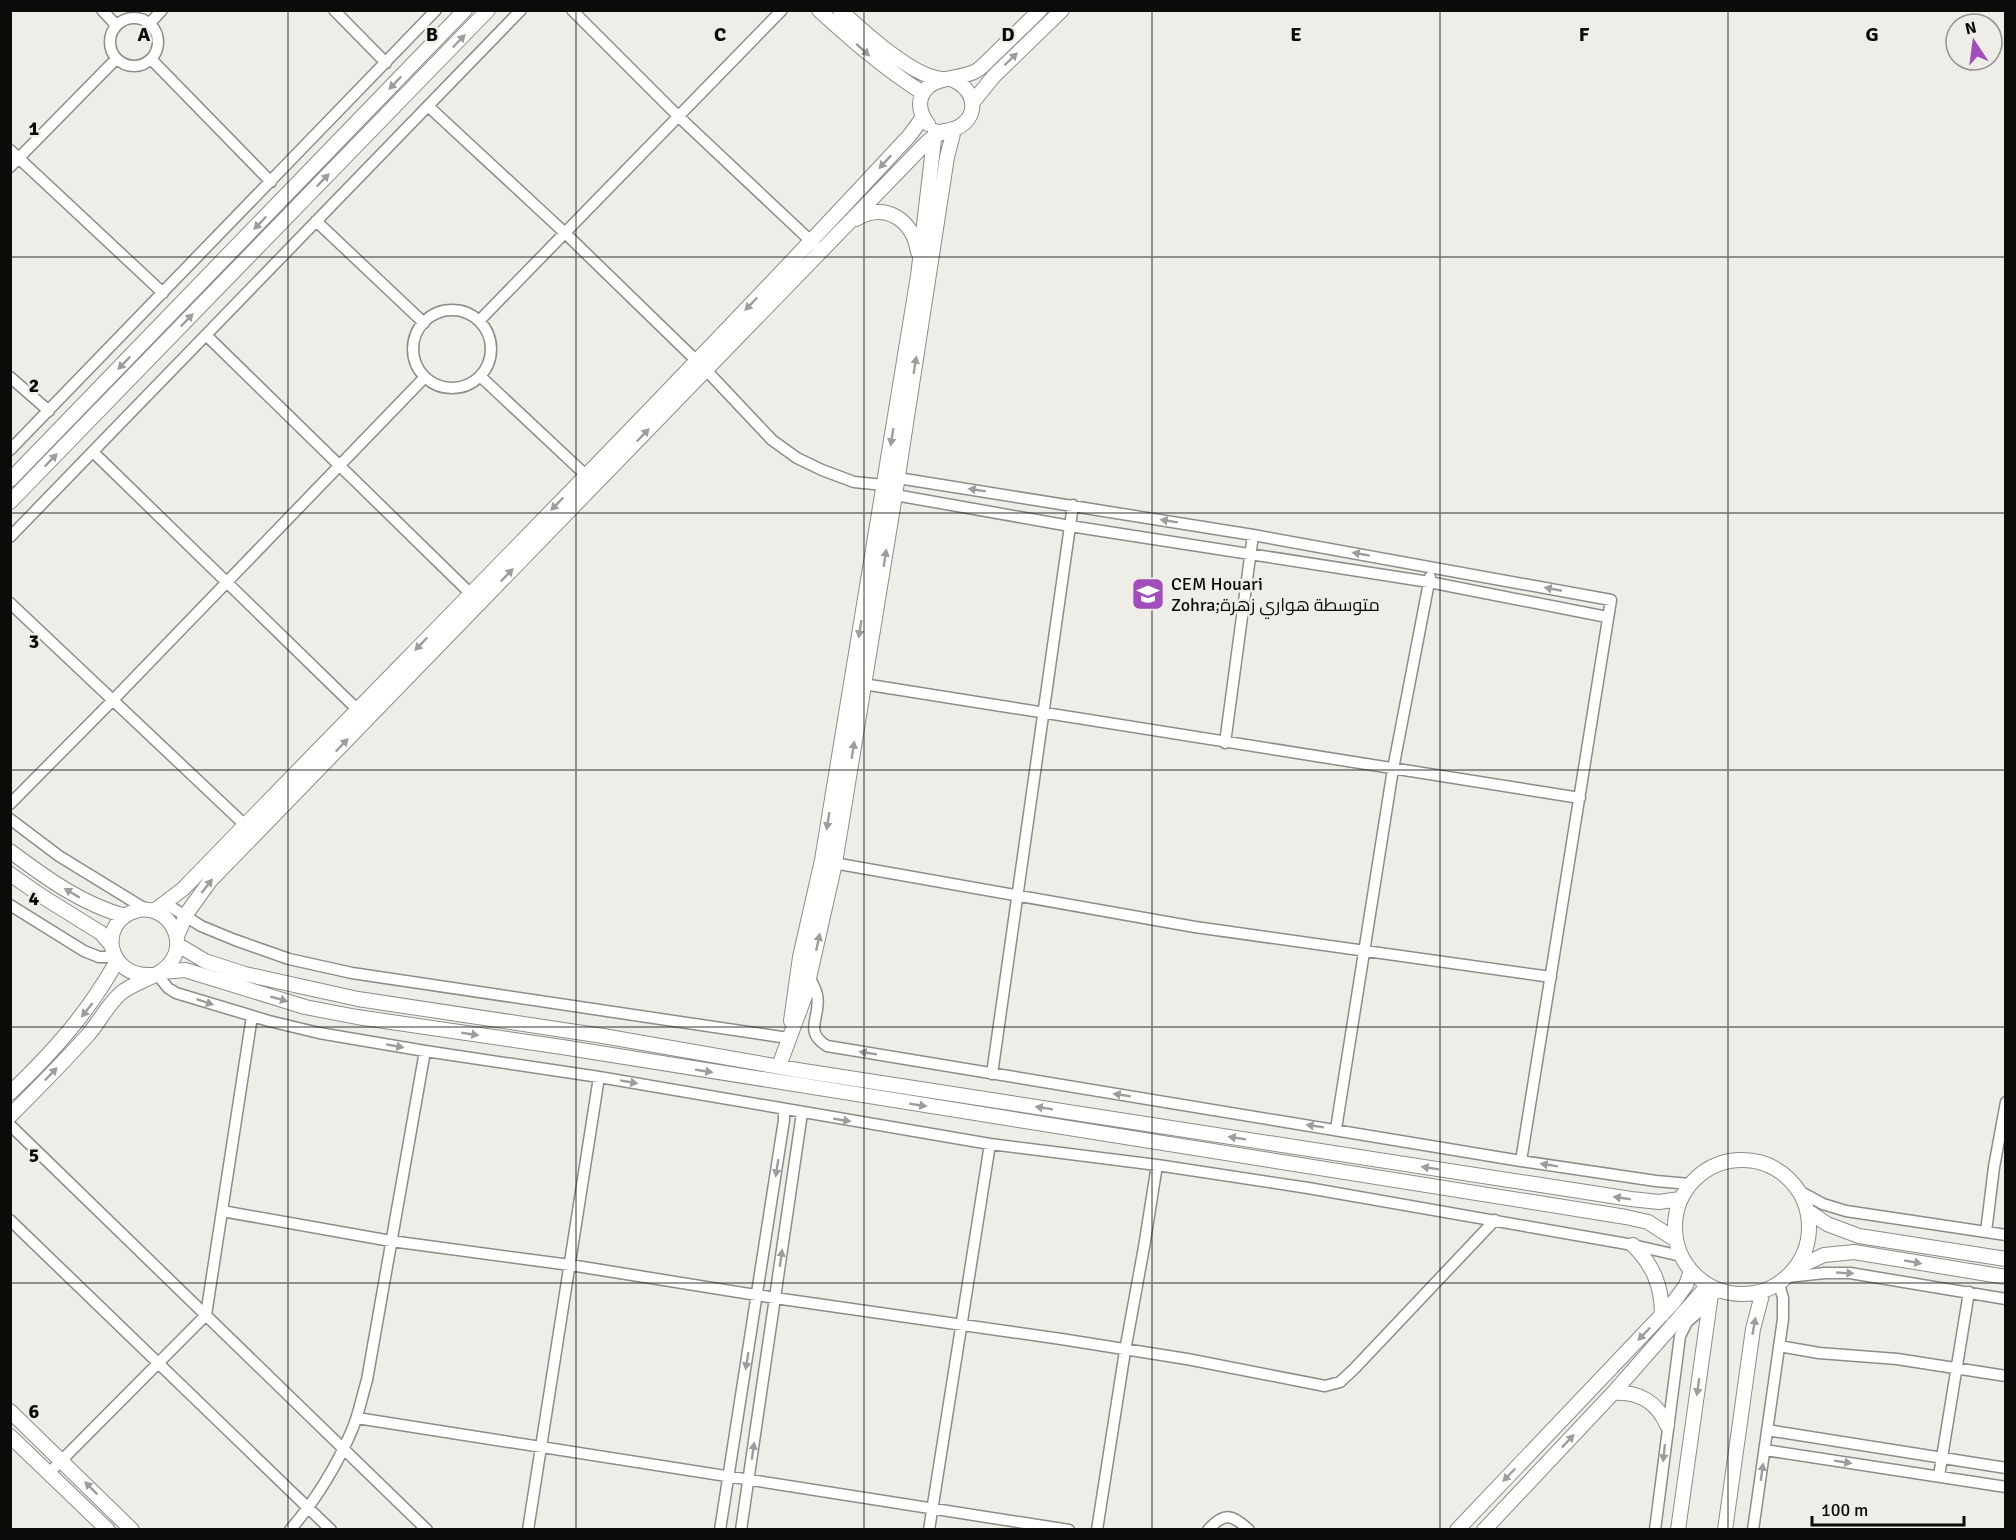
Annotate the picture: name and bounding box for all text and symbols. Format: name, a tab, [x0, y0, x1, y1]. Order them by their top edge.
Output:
north arrow	[1944, 12, 2004, 72]
text: N	[1963, 17, 1979, 39]
text: A	[138, 22, 151, 47]
text: B	[426, 22, 438, 47]
text: C	[714, 22, 726, 47]
text: D	[1001, 22, 1015, 47]
text: E	[1290, 22, 1302, 47]
text: F	[1579, 22, 1590, 47]
text: G	[1865, 22, 1879, 47]
one-way arrow	[452, 33, 466, 48]
one-way arrow	[855, 43, 870, 56]
one-way arrow	[1004, 53, 1018, 67]
one-way arrow	[388, 75, 402, 90]
text: 1	[29, 116, 40, 141]
one-way arrow	[879, 154, 892, 169]
one-way arrow	[316, 173, 330, 188]
one-way arrow	[253, 215, 267, 229]
one-way arrow	[744, 296, 758, 311]
one-way arrow	[180, 313, 194, 328]
one-way arrow	[117, 355, 131, 370]
one-way arrow	[910, 356, 919, 375]
text: 2	[29, 373, 39, 398]
one-way arrow	[887, 427, 896, 446]
one-way arrow	[636, 428, 650, 443]
one-way arrow	[44, 454, 58, 468]
one-way arrow	[967, 486, 986, 495]
one-way arrow	[551, 496, 564, 511]
one-way arrow	[1160, 516, 1179, 525]
one-way arrow	[880, 548, 889, 567]
one-way arrow	[1352, 549, 1371, 558]
one-way arrow	[500, 569, 514, 583]
place label: CEM Houari Zohra;متوسطة هواري زهرة	[1171, 573, 1380, 619]
school or university icon: CEM Houari Zohra;متوسطة هواري زهرة	[1130, 576, 1166, 612]
one-way arrow	[1543, 584, 1562, 593]
one-way arrow	[855, 620, 864, 639]
text: 3	[29, 629, 39, 654]
one-way arrow	[414, 636, 428, 651]
one-way arrow	[335, 738, 349, 753]
one-way arrow	[849, 741, 858, 760]
one-way arrow	[823, 812, 832, 831]
one-way arrow	[201, 878, 214, 894]
text: 4	[29, 886, 40, 911]
one-way arrow	[63, 888, 80, 898]
one-way arrow	[813, 933, 823, 951]
one-way arrow	[270, 995, 288, 1004]
one-way arrow	[196, 998, 214, 1007]
one-way arrow	[81, 1003, 93, 1018]
one-way arrow	[461, 1029, 480, 1038]
one-way arrow	[385, 1042, 404, 1051]
one-way arrow	[858, 1048, 877, 1057]
one-way arrow	[695, 1067, 714, 1076]
one-way arrow	[44, 1068, 58, 1082]
one-way arrow	[620, 1078, 639, 1087]
one-way arrow	[1113, 1091, 1132, 1100]
one-way arrow	[908, 1101, 927, 1110]
one-way arrow	[1035, 1104, 1054, 1113]
one-way arrow	[832, 1115, 851, 1124]
one-way arrow	[1305, 1121, 1324, 1130]
one-way arrow	[1227, 1134, 1246, 1143]
text: 5	[29, 1143, 39, 1168]
one-way arrow	[772, 1158, 781, 1177]
one-way arrow	[1539, 1161, 1558, 1170]
one-way arrow	[1420, 1164, 1439, 1173]
one-way arrow	[1613, 1194, 1632, 1203]
one-way arrow	[777, 1248, 786, 1267]
one-way arrow	[1904, 1257, 1923, 1266]
one-way arrow	[1836, 1269, 1855, 1278]
one-way arrow	[1750, 1316, 1759, 1335]
one-way arrow	[1637, 1327, 1651, 1342]
one-way arrow	[742, 1351, 751, 1370]
one-way arrow	[1693, 1377, 1703, 1396]
text: 6	[29, 1399, 40, 1424]
one-way arrow	[1560, 1435, 1574, 1449]
one-way arrow	[749, 1441, 758, 1460]
one-way arrow	[1659, 1443, 1669, 1462]
one-way arrow	[1834, 1457, 1853, 1466]
one-way arrow	[1757, 1462, 1766, 1481]
one-way arrow	[1503, 1467, 1516, 1482]
one-way arrow	[84, 1482, 98, 1496]
scale bar	[1812, 1489, 1964, 1527]
text: 100 m	[1821, 1499, 1868, 1521]

